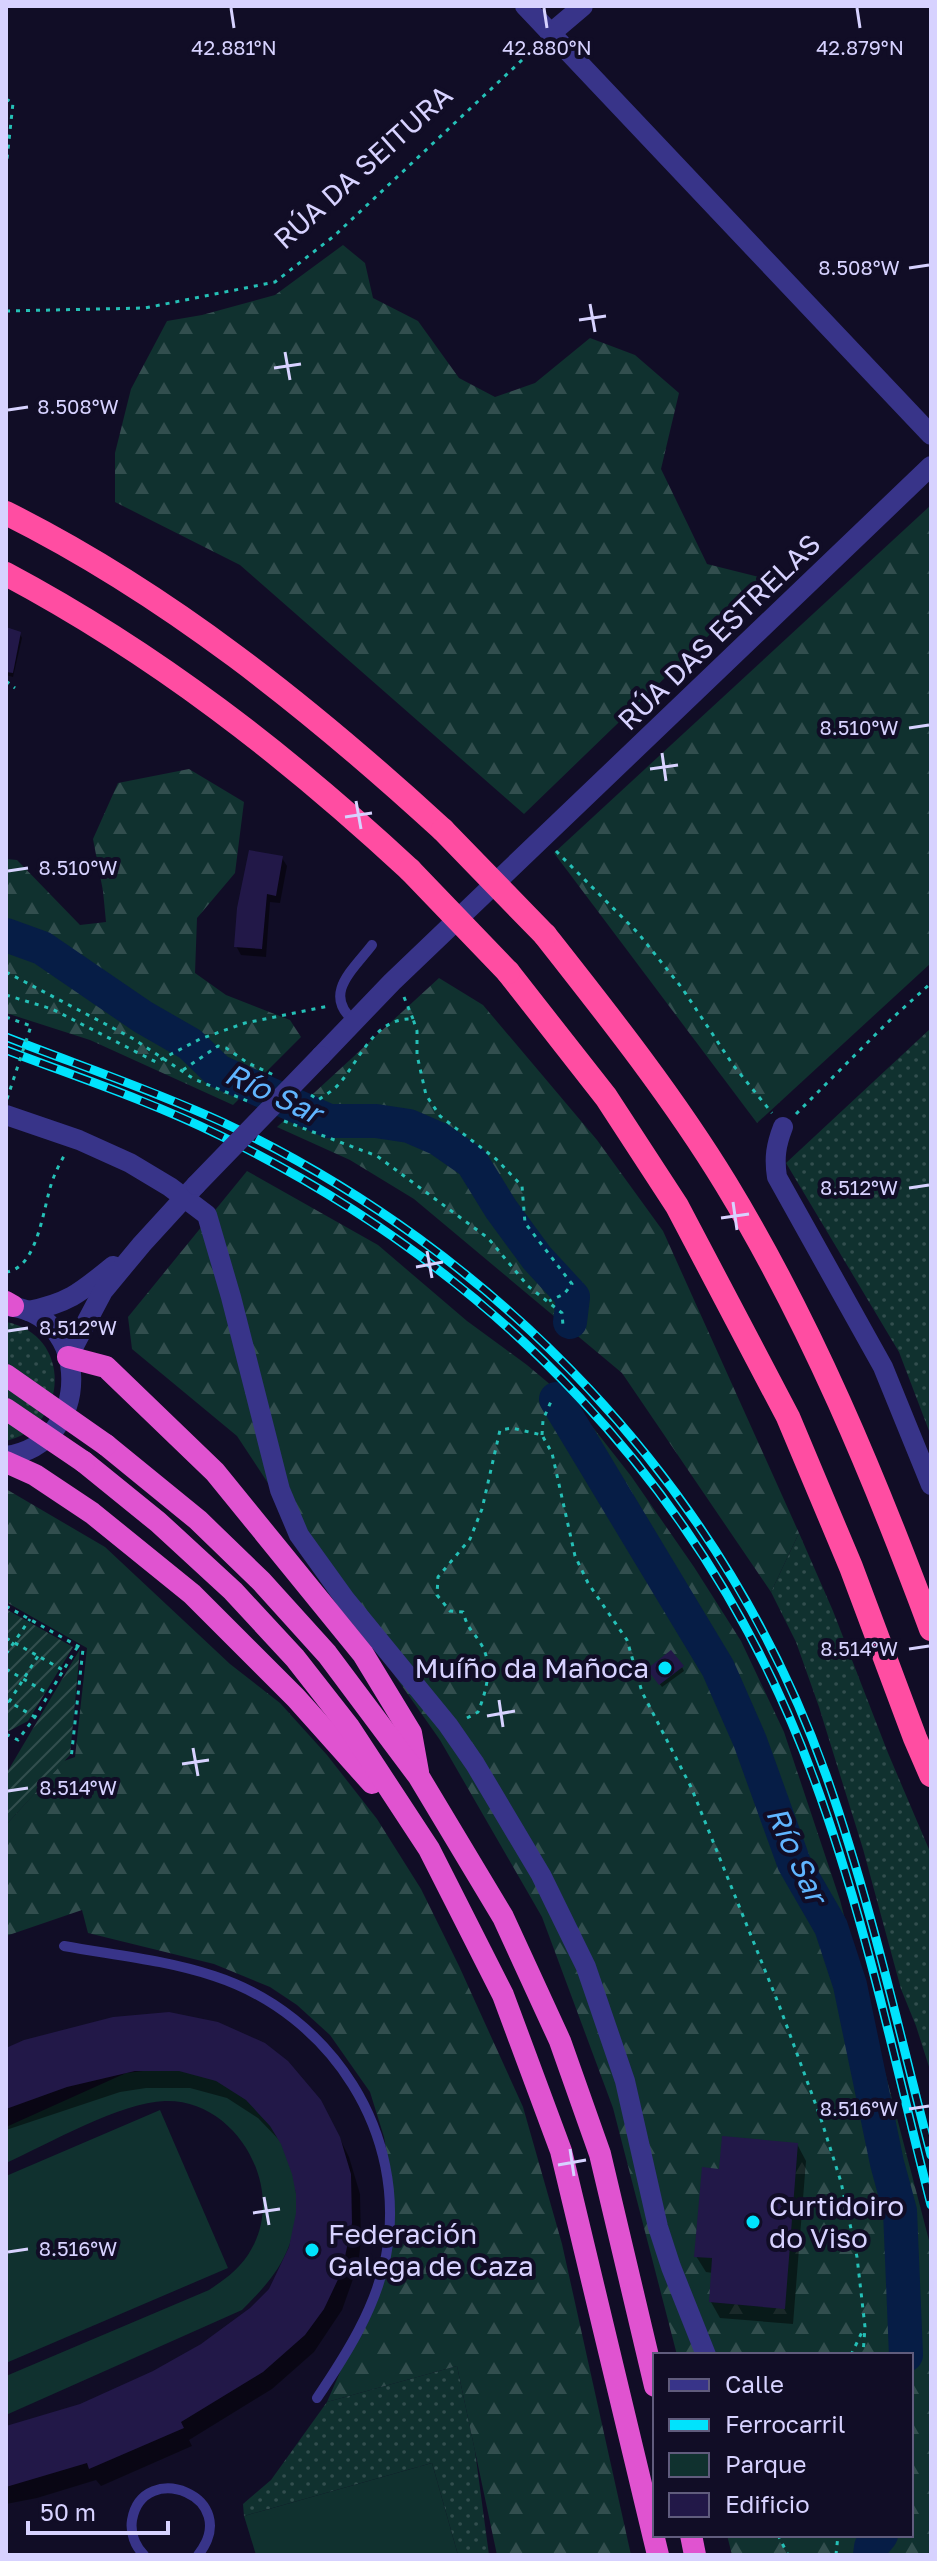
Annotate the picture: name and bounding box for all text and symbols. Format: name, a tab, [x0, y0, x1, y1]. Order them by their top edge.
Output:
text: 42.881°N	[191, 35, 277, 59]
text: 42.880°N	[502, 35, 592, 59]
text: 42.879°N	[816, 35, 904, 59]
street label: RÚA DA SEITURA	[267, 78, 459, 255]
text: 8.508°W	[818, 255, 900, 279]
text: 8.508°W	[37, 394, 119, 418]
street label: RÚA DAS ESTRELAS	[611, 527, 826, 737]
text: 8.510°W	[820, 715, 898, 739]
text: 8.510°W	[39, 855, 117, 879]
water label: Río Sar	[220, 1055, 331, 1133]
text: 8.512°W	[820, 1175, 898, 1199]
text: 8.512°W	[39, 1315, 117, 1339]
text: 8.514°W	[820, 1636, 898, 1660]
place label: Muíño da Mañoca	[414, 1651, 649, 1684]
marker: Muíño da Mañoca	[656, 1659, 674, 1677]
text: 8.514°W	[39, 1775, 117, 1799]
water label: Río Sar	[759, 1801, 837, 1912]
text: 8.516°W	[820, 2096, 898, 2120]
place label: Curtidoiro do Viso	[769, 2189, 904, 2254]
marker: Curtidoiro do Viso	[744, 2213, 762, 2231]
place label: Federación Galega de Caza	[328, 2217, 534, 2282]
text: 8.516°W	[39, 2236, 117, 2260]
marker: Federación Galega de Caza	[303, 2241, 321, 2259]
legend	[653, 2353, 913, 2537]
text: Calle	[725, 2369, 784, 2398]
text: Ferrocarril	[725, 2409, 845, 2438]
text: Parque	[725, 2449, 806, 2478]
scale bar	[28, 2485, 168, 2535]
text: Edificio	[725, 2489, 810, 2518]
text: 50 m	[40, 2497, 96, 2526]

